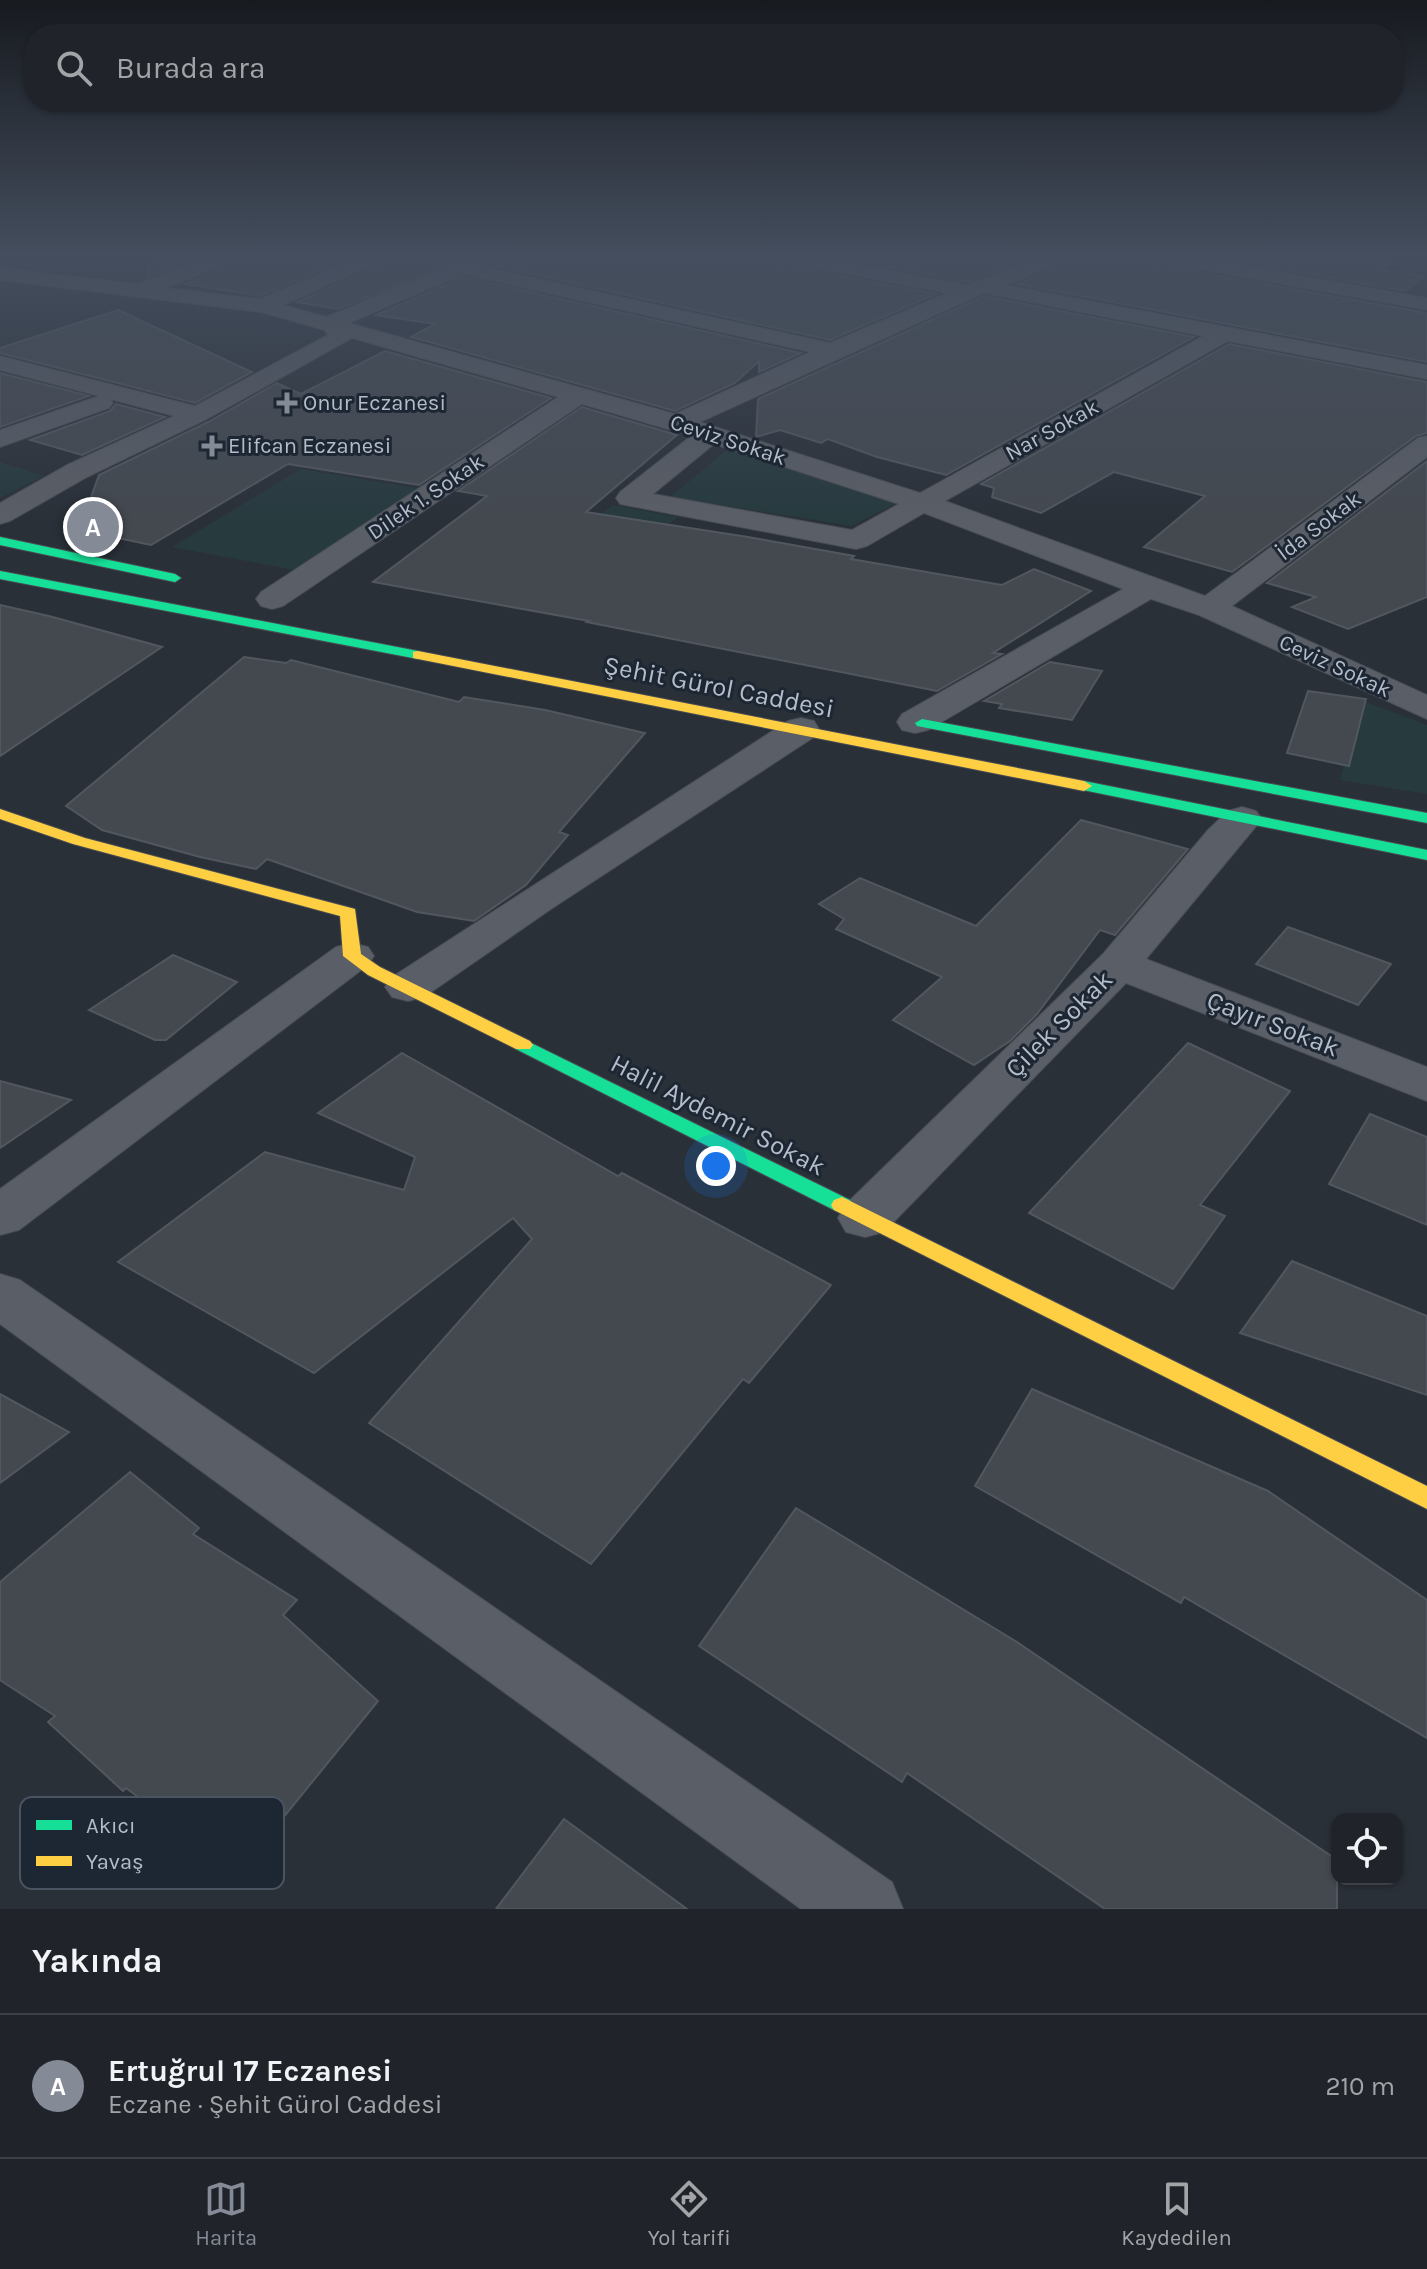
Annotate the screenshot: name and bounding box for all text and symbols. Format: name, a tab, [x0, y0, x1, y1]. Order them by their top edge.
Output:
search box	[24, 24, 1403, 112]
icon: search	[52, 46, 96, 90]
text: Burada ara	[116, 50, 265, 86]
place label: Onur Eczanesi	[303, 390, 446, 416]
marker: Onur Eczanesi	[278, 394, 296, 412]
street label: Nar Sokak	[1001, 394, 1103, 466]
street label: Ceviz Sokak	[667, 409, 789, 471]
place label: Elifcan Eczanesi	[228, 433, 391, 459]
marker: Elifcan Eczanesi	[203, 437, 221, 455]
street label: Dilek 1. Sokak	[363, 449, 489, 545]
street label: İda Sokak	[1272, 486, 1366, 566]
pin: A	[67, 497, 119, 557]
street label: Ceviz Sokak	[1275, 629, 1395, 703]
street label: Şehit Gürol Caddesi	[601, 649, 837, 725]
street label: Çilek Sokak	[999, 964, 1119, 1084]
street label: Çayır Sokak	[1202, 985, 1344, 1063]
street label: Halil Aydemir Sokak	[606, 1048, 830, 1182]
your location	[696, 1146, 736, 1186]
legend	[20, 1797, 284, 1889]
text: Akıcı	[86, 1813, 136, 1839]
map controls	[1331, 1813, 1403, 1885]
button: locate	[1331, 1813, 1403, 1885]
text: Yavaş	[86, 1849, 144, 1875]
text: Yakında	[32, 1941, 163, 1981]
text: Ertuğrul 17 Eczanesi	[108, 2053, 392, 2089]
text: A	[50, 2071, 66, 2102]
text: 210 m	[1325, 2071, 1395, 2102]
text: Eczane · Şehit Gürol Caddesi	[108, 2089, 443, 2120]
tab: Harita	[195, 2177, 257, 2251]
tab: Yol tarifi	[648, 2177, 731, 2251]
tab: Kaydedilen	[1121, 2177, 1232, 2251]

